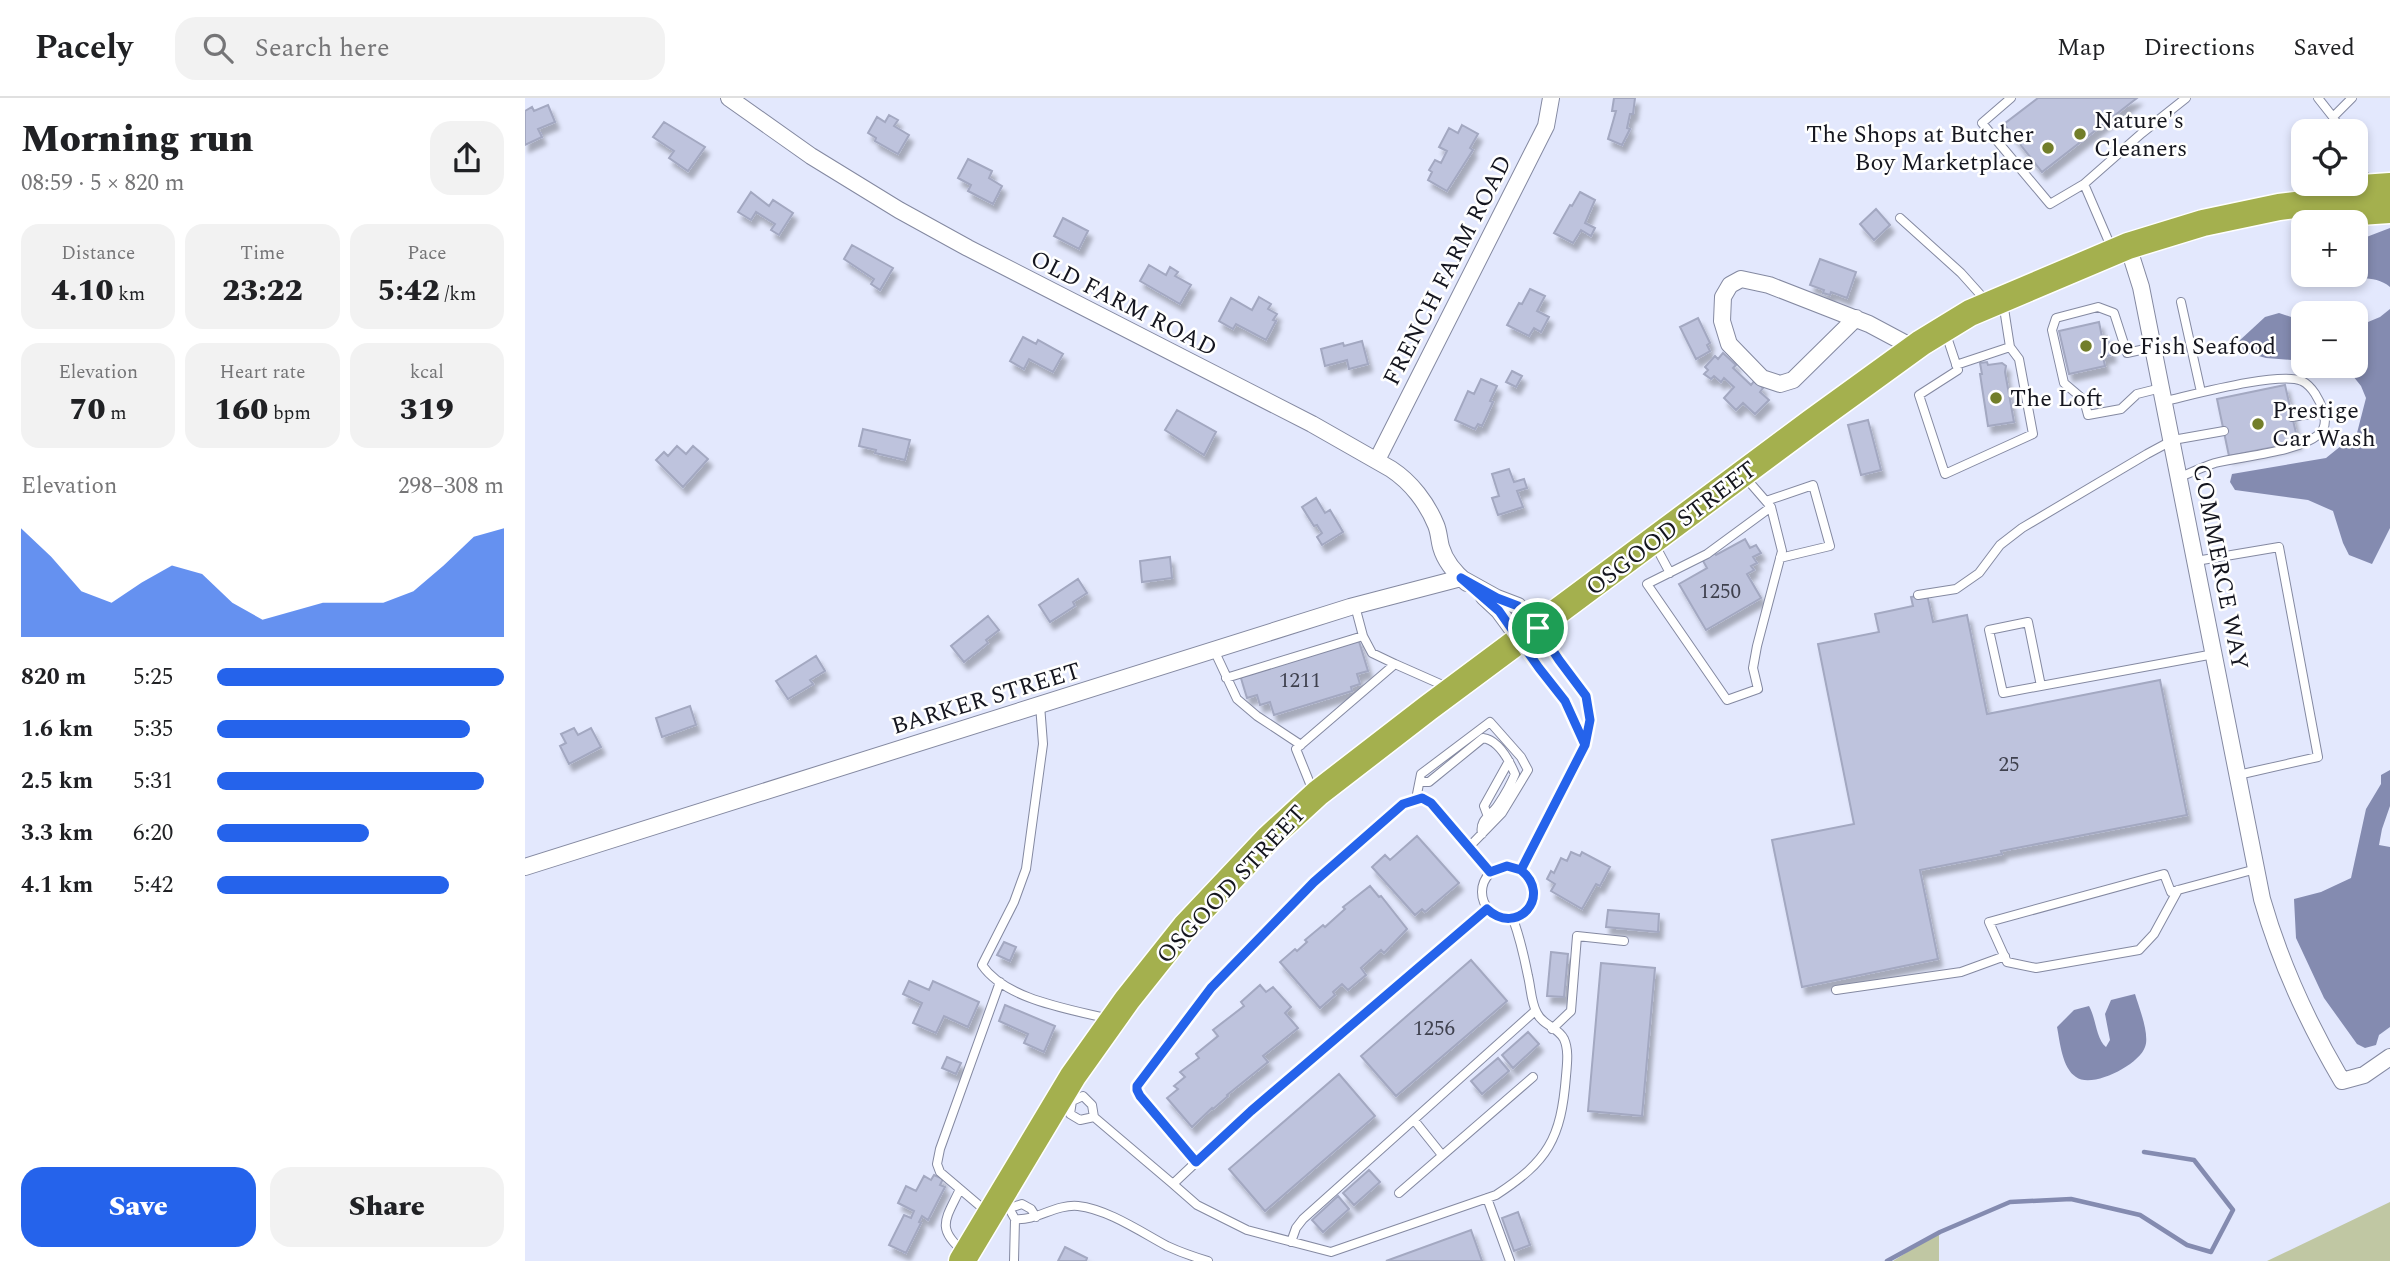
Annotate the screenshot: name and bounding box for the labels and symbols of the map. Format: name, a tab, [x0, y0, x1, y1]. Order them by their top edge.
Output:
place label: Nature's Cleaners	[2094, 103, 2187, 167]
place label: The Shops at Butcher Boy Marketplace	[1806, 117, 2034, 181]
marker: Nature's Cleaners	[2072, 126, 2088, 142]
marker: The Shops at Butcher Boy Marketplace	[2040, 140, 2056, 156]
street label: FRENCH FARM ROAD	[1374, 149, 1522, 392]
street label: OLD FARM ROAD	[1024, 241, 1223, 367]
place label: Joe Fish Seafood	[2100, 329, 2276, 365]
marker: Joe Fish Seafood	[2078, 338, 2094, 354]
place label: The Loft	[2010, 381, 2103, 417]
marker: The Loft	[1988, 390, 2004, 406]
place label: Prestige Car Wash	[2272, 393, 2376, 457]
marker: Prestige Car Wash	[2250, 416, 2266, 432]
street label: OSGOOD STREET	[1578, 452, 1765, 605]
street label: COMMERCE WAY	[2182, 461, 2258, 673]
house number: 1250	[1699, 576, 1741, 608]
pin	[1508, 598, 1568, 658]
street label: BARKER STREET	[887, 653, 1085, 745]
house number: 1211	[1279, 665, 1321, 697]
house number: 25	[1999, 749, 2020, 781]
street label: OSGOOD STREET	[1148, 797, 1315, 972]
house number: 1256	[1413, 1013, 1455, 1045]

